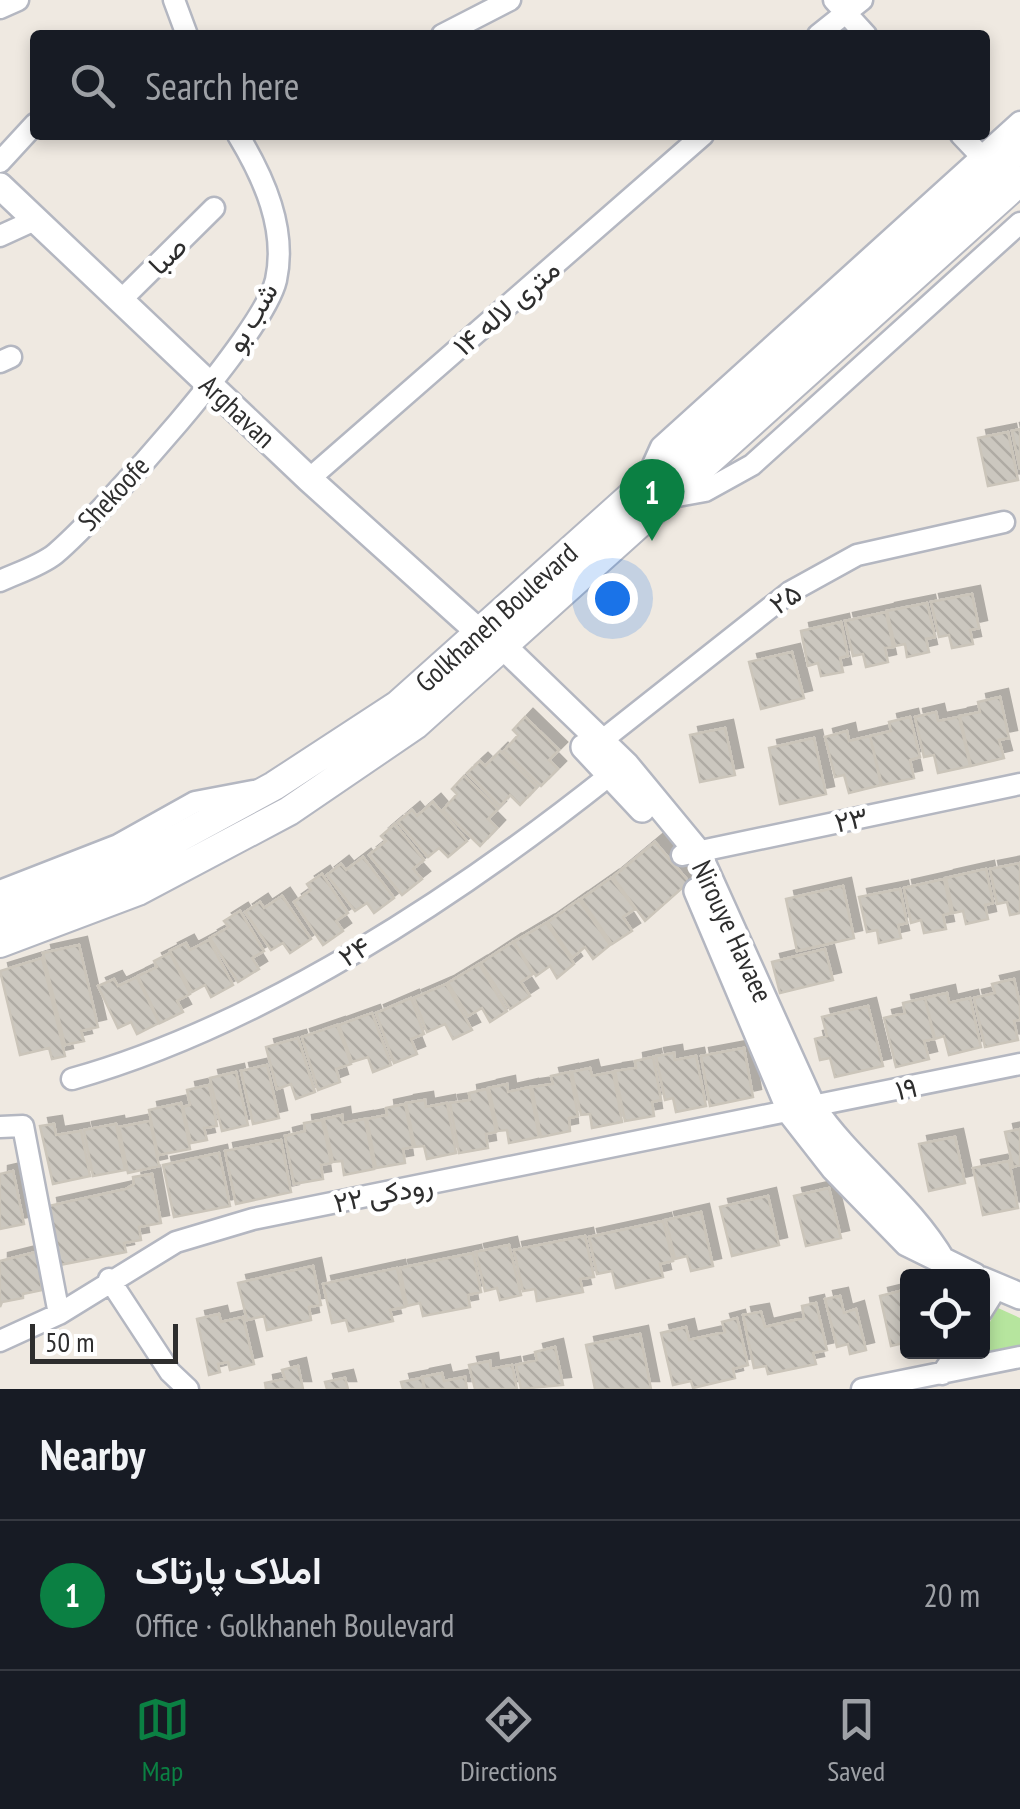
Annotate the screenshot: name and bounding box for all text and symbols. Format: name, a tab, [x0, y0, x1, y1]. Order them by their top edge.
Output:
search box	[30, 30, 990, 140]
icon: search	[65, 58, 120, 113]
text: Search here	[145, 61, 299, 110]
street label: صبا	[140, 228, 194, 282]
street label: ۱۴ متری لاله	[445, 250, 567, 364]
street label: شب بو	[216, 275, 286, 359]
street label: Arghavan	[192, 366, 284, 456]
street label: Shekoofe	[69, 448, 157, 538]
pin: 1	[620, 458, 684, 541]
street label: Golkhaneh Boulevard	[407, 534, 585, 700]
your location	[587, 573, 638, 624]
street label: ۲۵	[762, 574, 808, 622]
street label: ۲۳	[831, 797, 871, 841]
street label: Nirouye Havaee	[684, 854, 782, 1008]
street label: ۲۴	[331, 927, 377, 975]
street label: ۱۹	[892, 1068, 920, 1108]
street label: رودکی ۲۲	[330, 1165, 436, 1221]
map controls	[900, 1269, 990, 1359]
button: locate	[900, 1269, 990, 1359]
scale bar	[30, 1319, 178, 1364]
text: 50 m	[45, 1323, 94, 1360]
text: Nearby	[40, 1427, 145, 1482]
text: املاک پارتاک	[135, 1545, 322, 1594]
text: 1	[65, 1574, 80, 1616]
text: 20 m	[924, 1574, 980, 1616]
text: Office · Golkhaneh Boulevard	[135, 1604, 454, 1646]
tab: Map	[135, 1692, 190, 1789]
tab: Directions	[460, 1692, 557, 1789]
tab: Saved	[827, 1692, 885, 1789]

